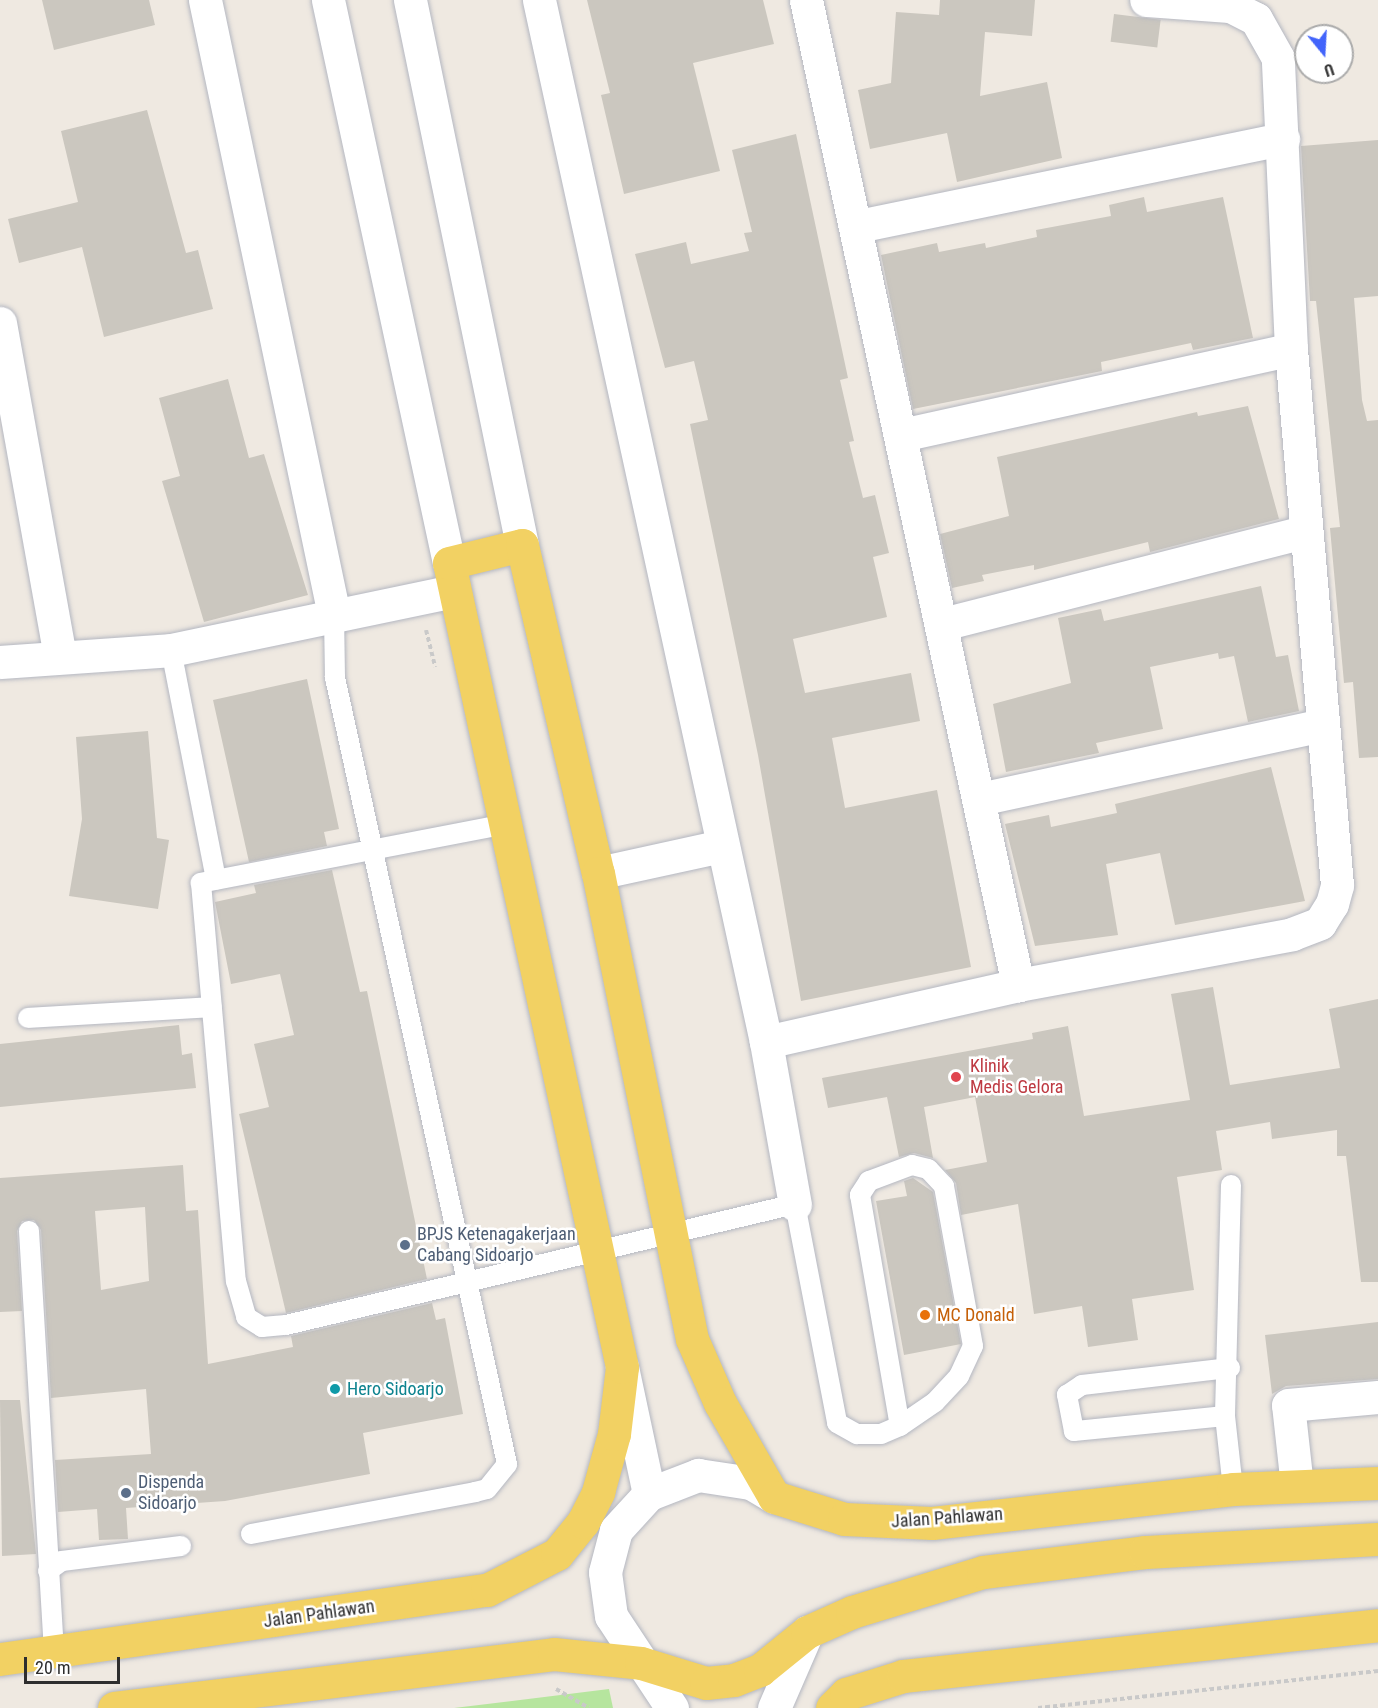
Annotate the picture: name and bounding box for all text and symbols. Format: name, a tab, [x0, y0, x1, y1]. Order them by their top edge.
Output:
north arrow	[1294, 24, 1354, 84]
text: U	[1322, 59, 1336, 80]
place label: Klinik Medis Gelora	[970, 1056, 1063, 1098]
marker: Klinik Medis Gelora	[947, 1068, 965, 1086]
place label: BPJS Ketenagakerjaan Cabang Sidoarjo	[417, 1224, 576, 1266]
marker: BPJS Ketenagakerjaan Cabang Sidoarjo	[398, 1238, 412, 1252]
place label: MC Donald	[937, 1304, 1015, 1326]
marker: MC Donald	[918, 1308, 932, 1322]
place label: Hero Sidoarjo	[347, 1378, 444, 1400]
marker: Hero Sidoarjo	[328, 1382, 342, 1396]
place label: Dispenda Sidoarjo	[138, 1472, 204, 1514]
marker: Dispenda Sidoarjo	[119, 1486, 133, 1500]
street label: Jalan Pahlawan	[890, 1503, 1004, 1533]
street label: Jalan Pahlawan	[262, 1596, 376, 1632]
scale bar	[27, 1645, 123, 1683]
text: 20 m	[35, 1657, 70, 1678]

